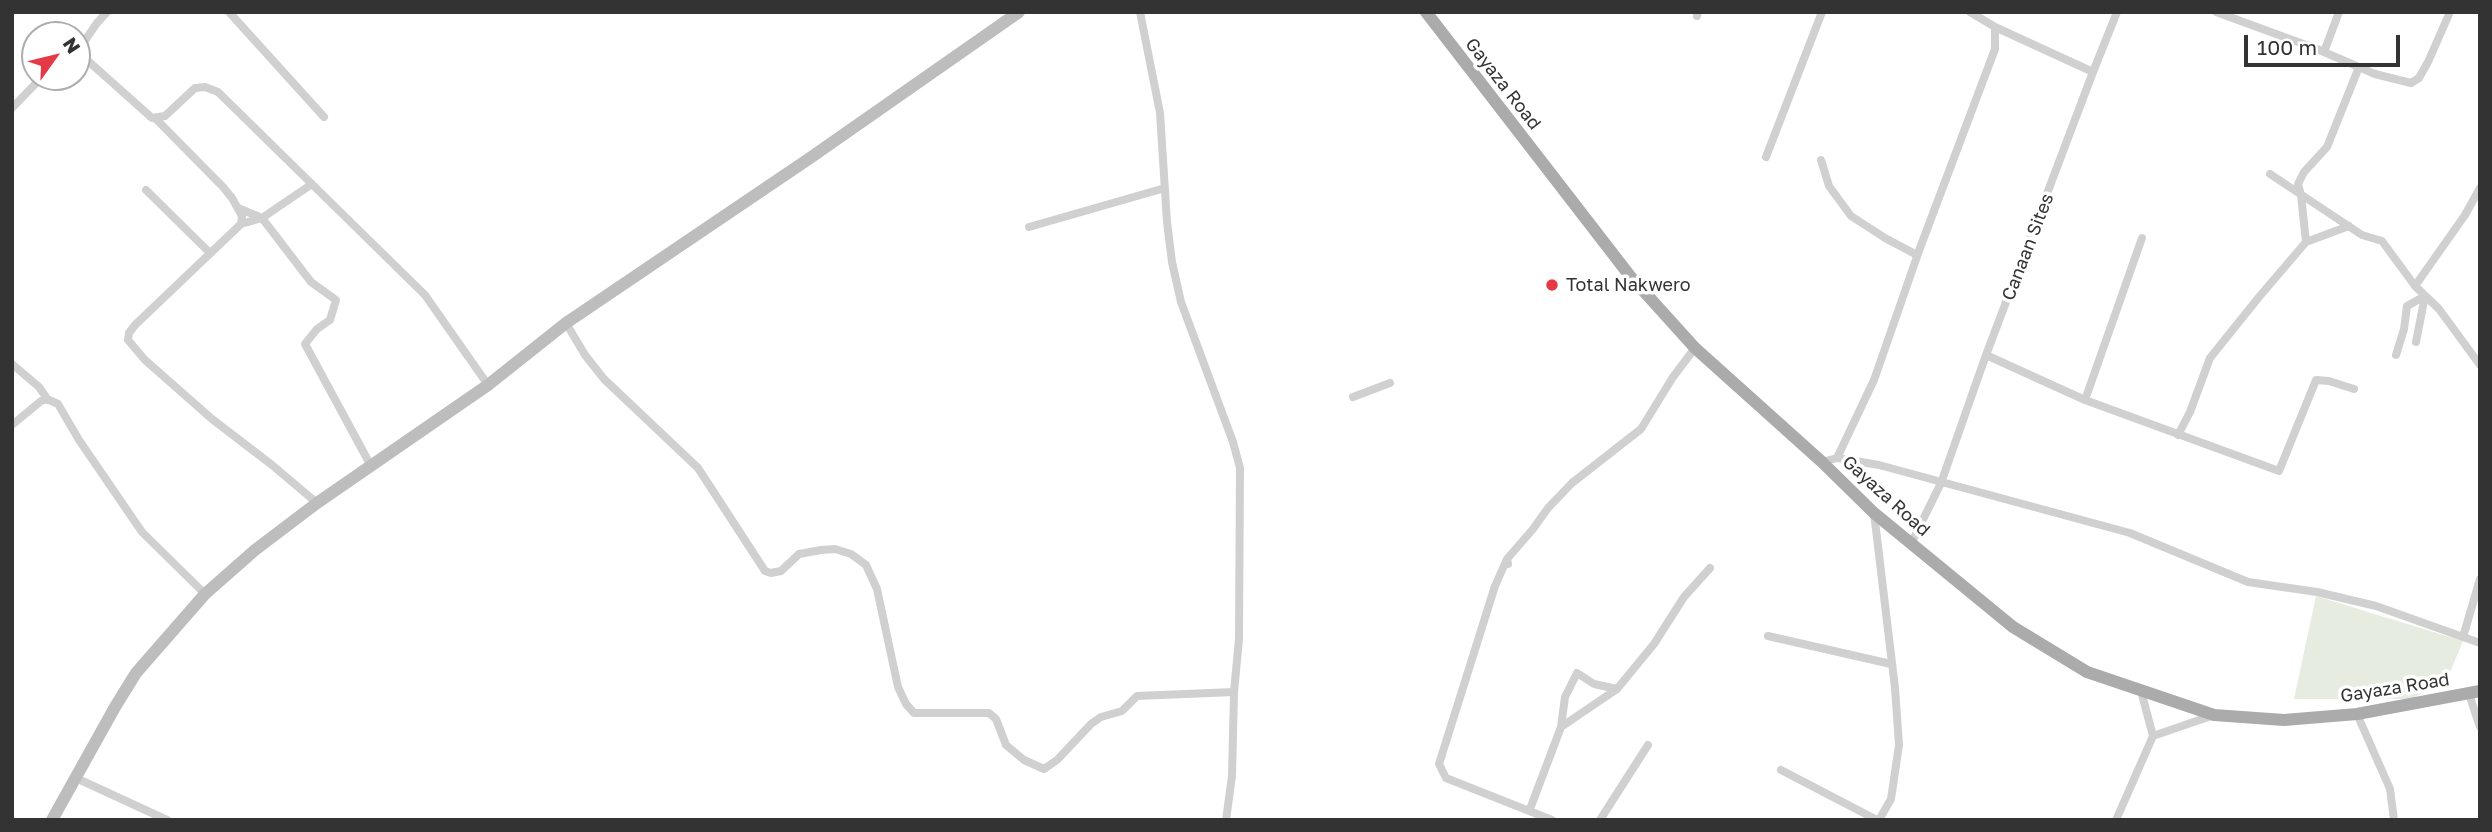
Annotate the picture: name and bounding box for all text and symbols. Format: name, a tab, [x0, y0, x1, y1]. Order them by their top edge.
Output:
north arrow	[21, 21, 91, 91]
scale bar	[2247, 21, 2403, 65]
text: N	[59, 33, 86, 58]
street label: Gayaza Road	[1461, 34, 1545, 134]
text: 100 m	[2257, 34, 2317, 60]
street label: Canaan Sites	[1998, 190, 2058, 304]
place label: Total Nakwero	[1566, 274, 1691, 296]
marker: Total Nakwero	[1544, 277, 1560, 293]
street label: Gayaza Road	[1838, 451, 1934, 541]
street label: Gayaza Road	[2339, 669, 2451, 707]

